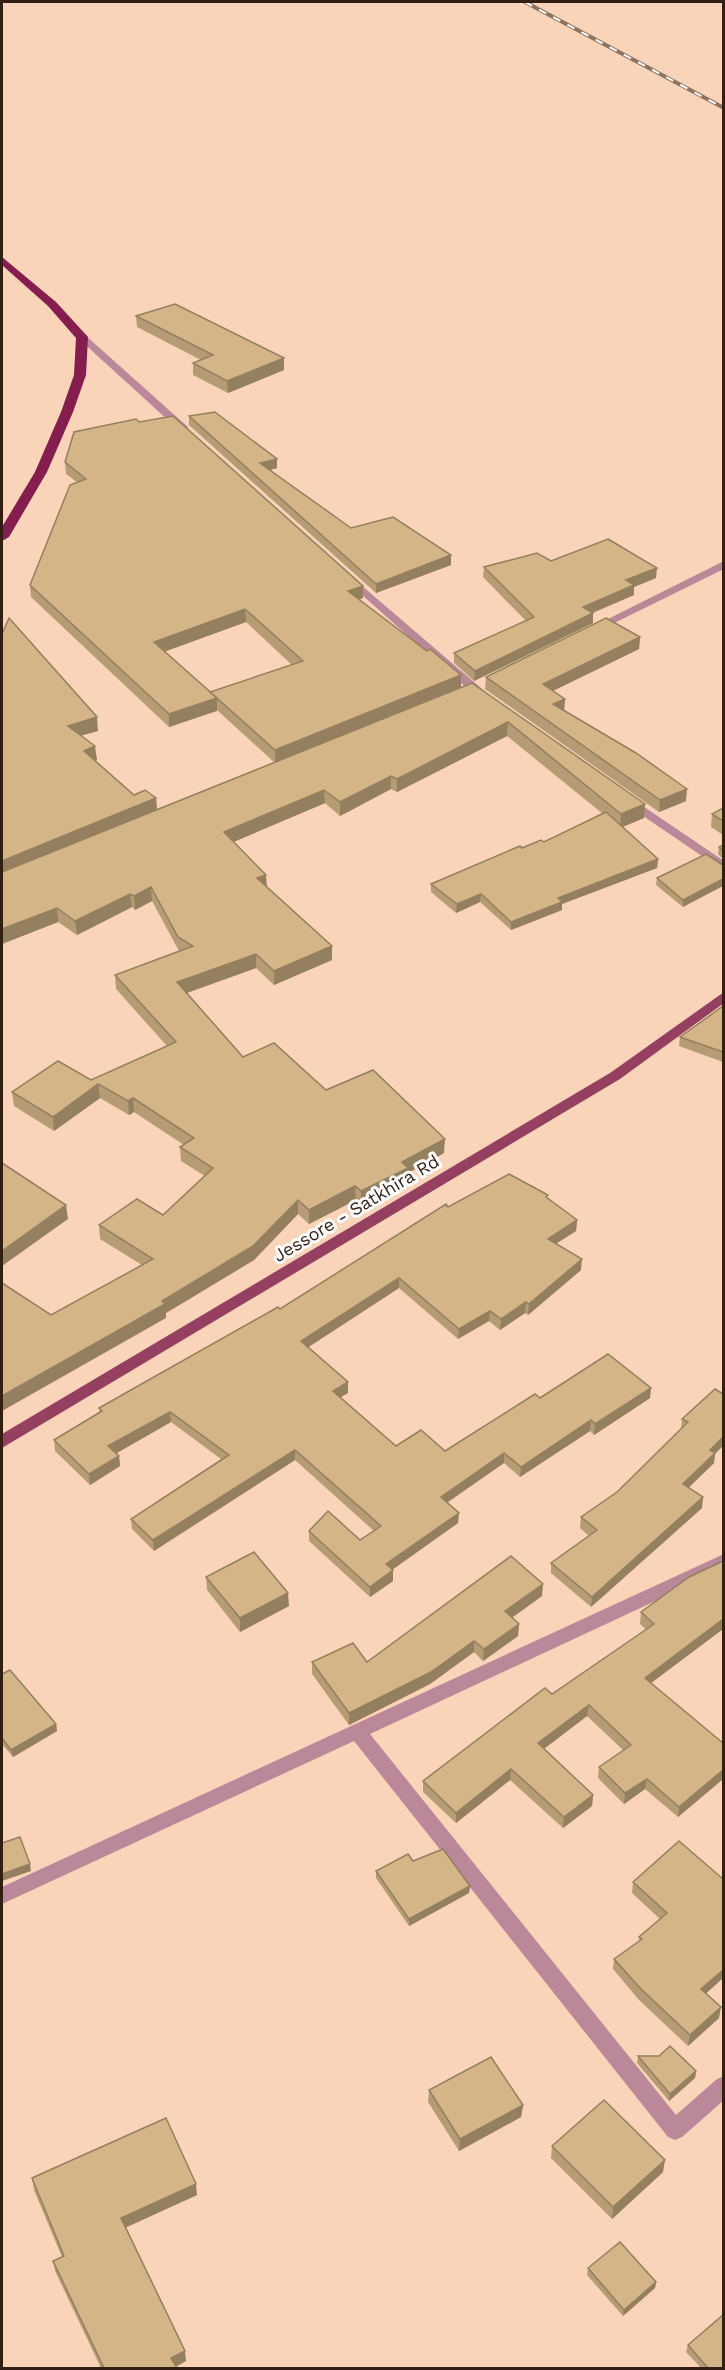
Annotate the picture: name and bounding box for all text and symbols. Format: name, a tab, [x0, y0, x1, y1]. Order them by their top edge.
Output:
street label: Jessore - Satkhira Rd	[269, 1150, 443, 1266]

